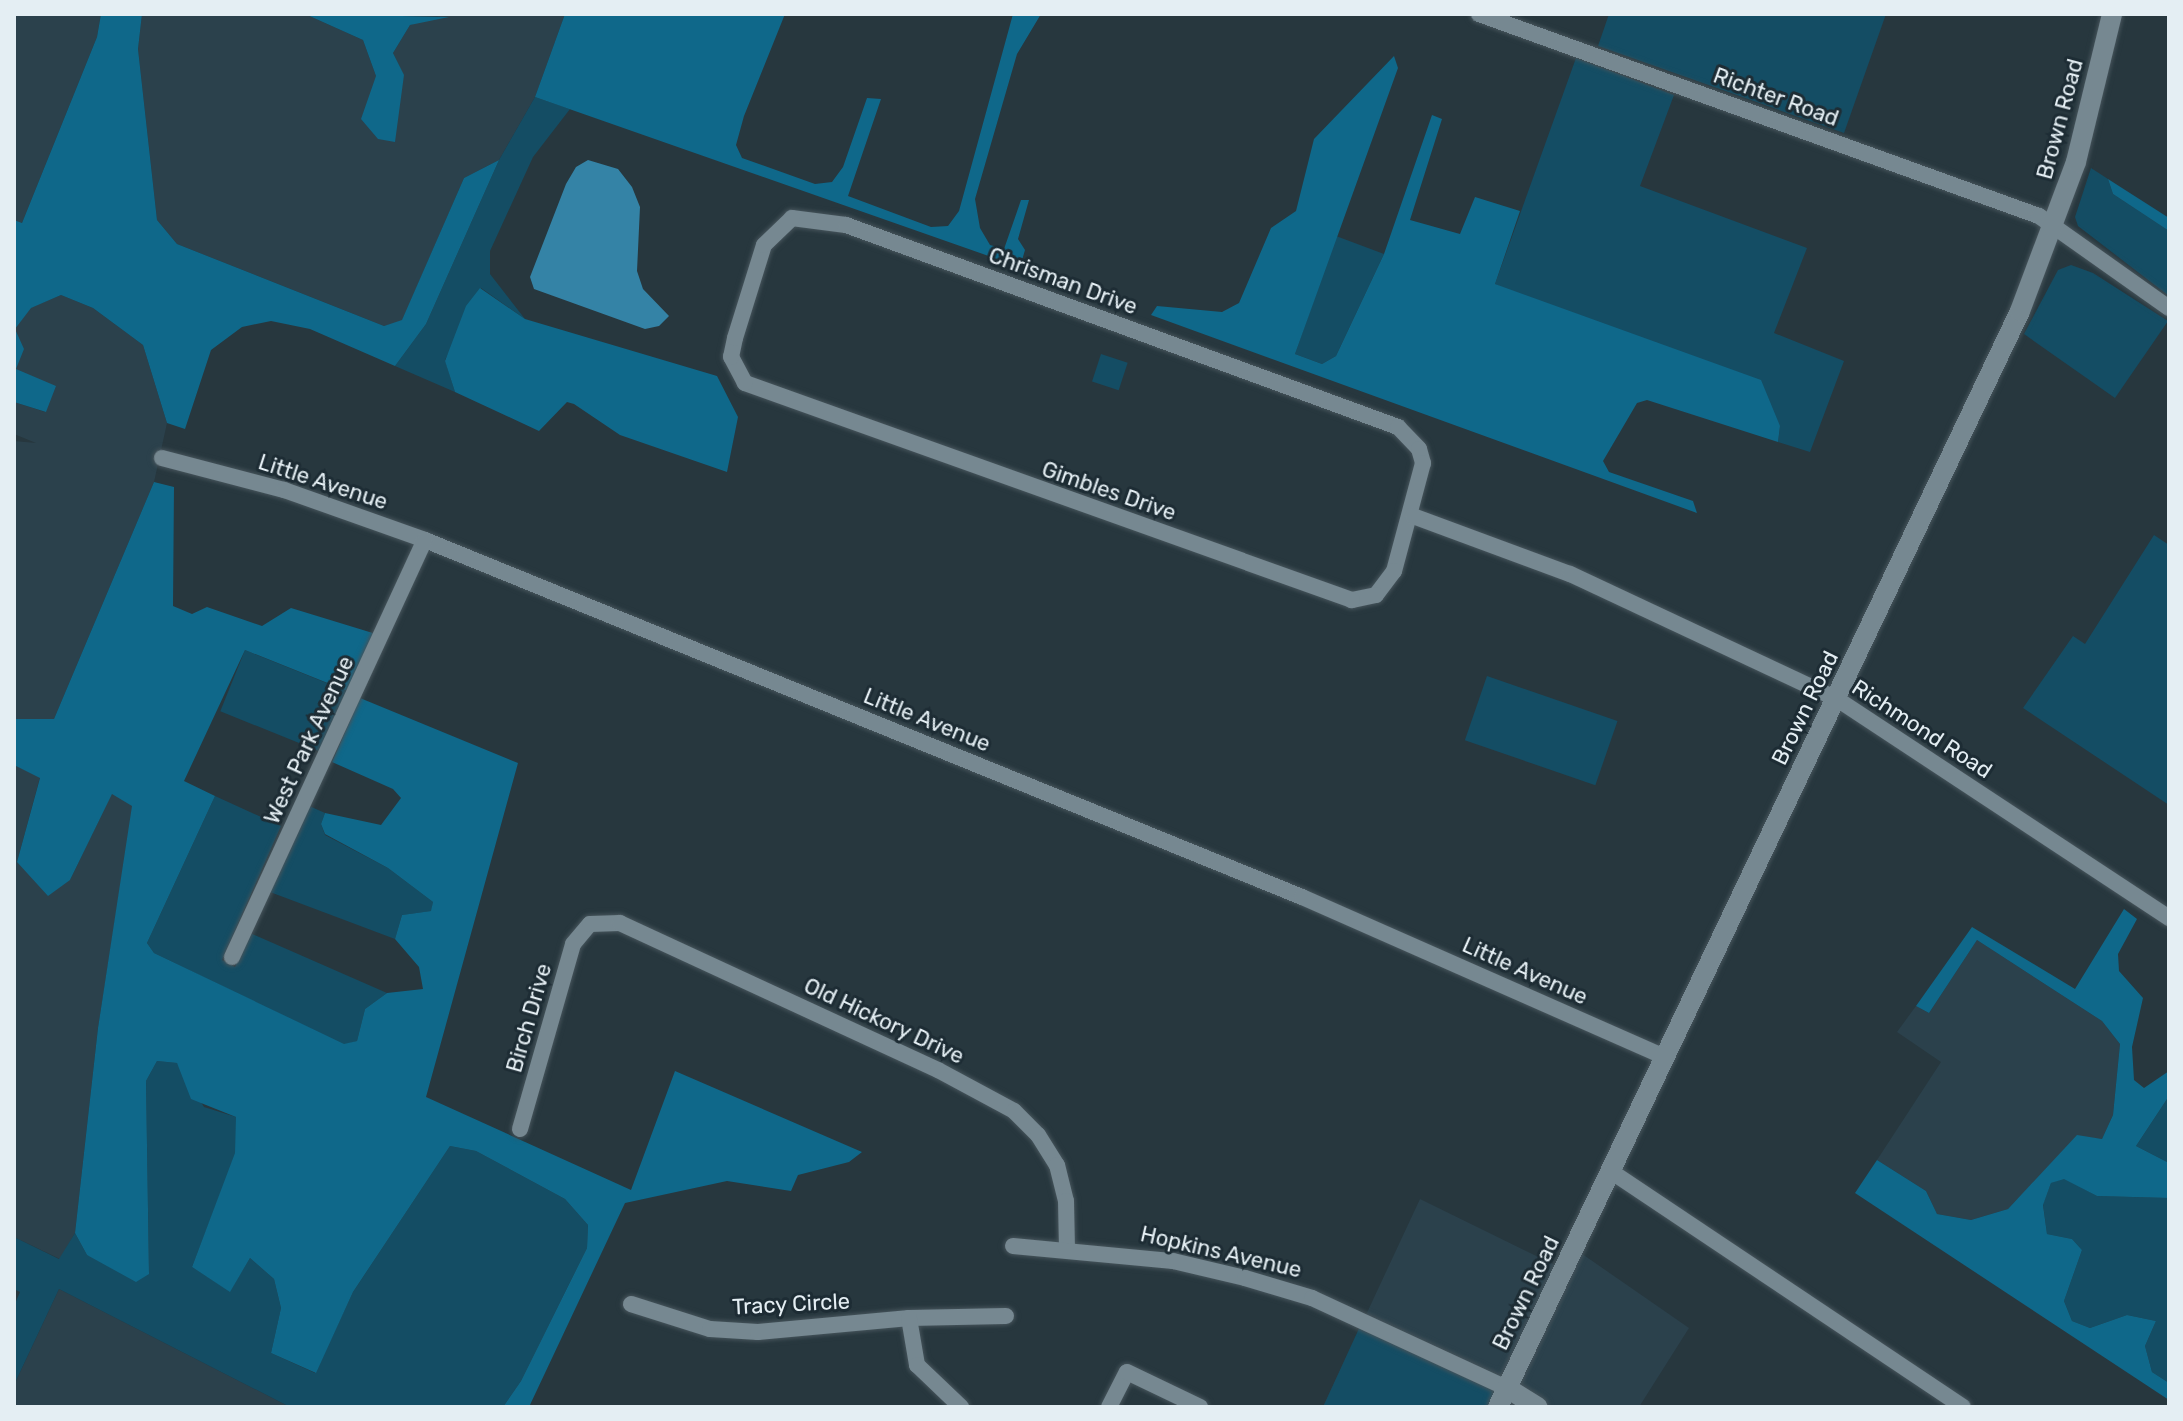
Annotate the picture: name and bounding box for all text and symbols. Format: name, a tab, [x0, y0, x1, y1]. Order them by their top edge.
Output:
street label: Brown Road	[2031, 56, 2089, 182]
street label: Richter Road	[1710, 62, 1842, 132]
street label: Chrisman Drive	[985, 242, 1141, 320]
street label: Little Avenue	[255, 449, 391, 515]
street label: Gimbles Drive	[1038, 456, 1180, 526]
street label: Brown Road	[1766, 647, 1844, 769]
street label: West Park Avenue	[258, 652, 360, 828]
street label: Richmond Road	[1847, 674, 1997, 784]
street label: Little Avenue	[859, 682, 995, 758]
street label: Little Avenue	[1458, 931, 1592, 1011]
street label: Birch Drive	[501, 961, 557, 1075]
street label: Old Hickory Drive	[799, 972, 969, 1070]
street label: Hopkins Avenue	[1138, 1221, 1304, 1283]
street label: Brown Road	[1487, 1232, 1565, 1354]
street label: Tracy Circle	[731, 1288, 851, 1320]

